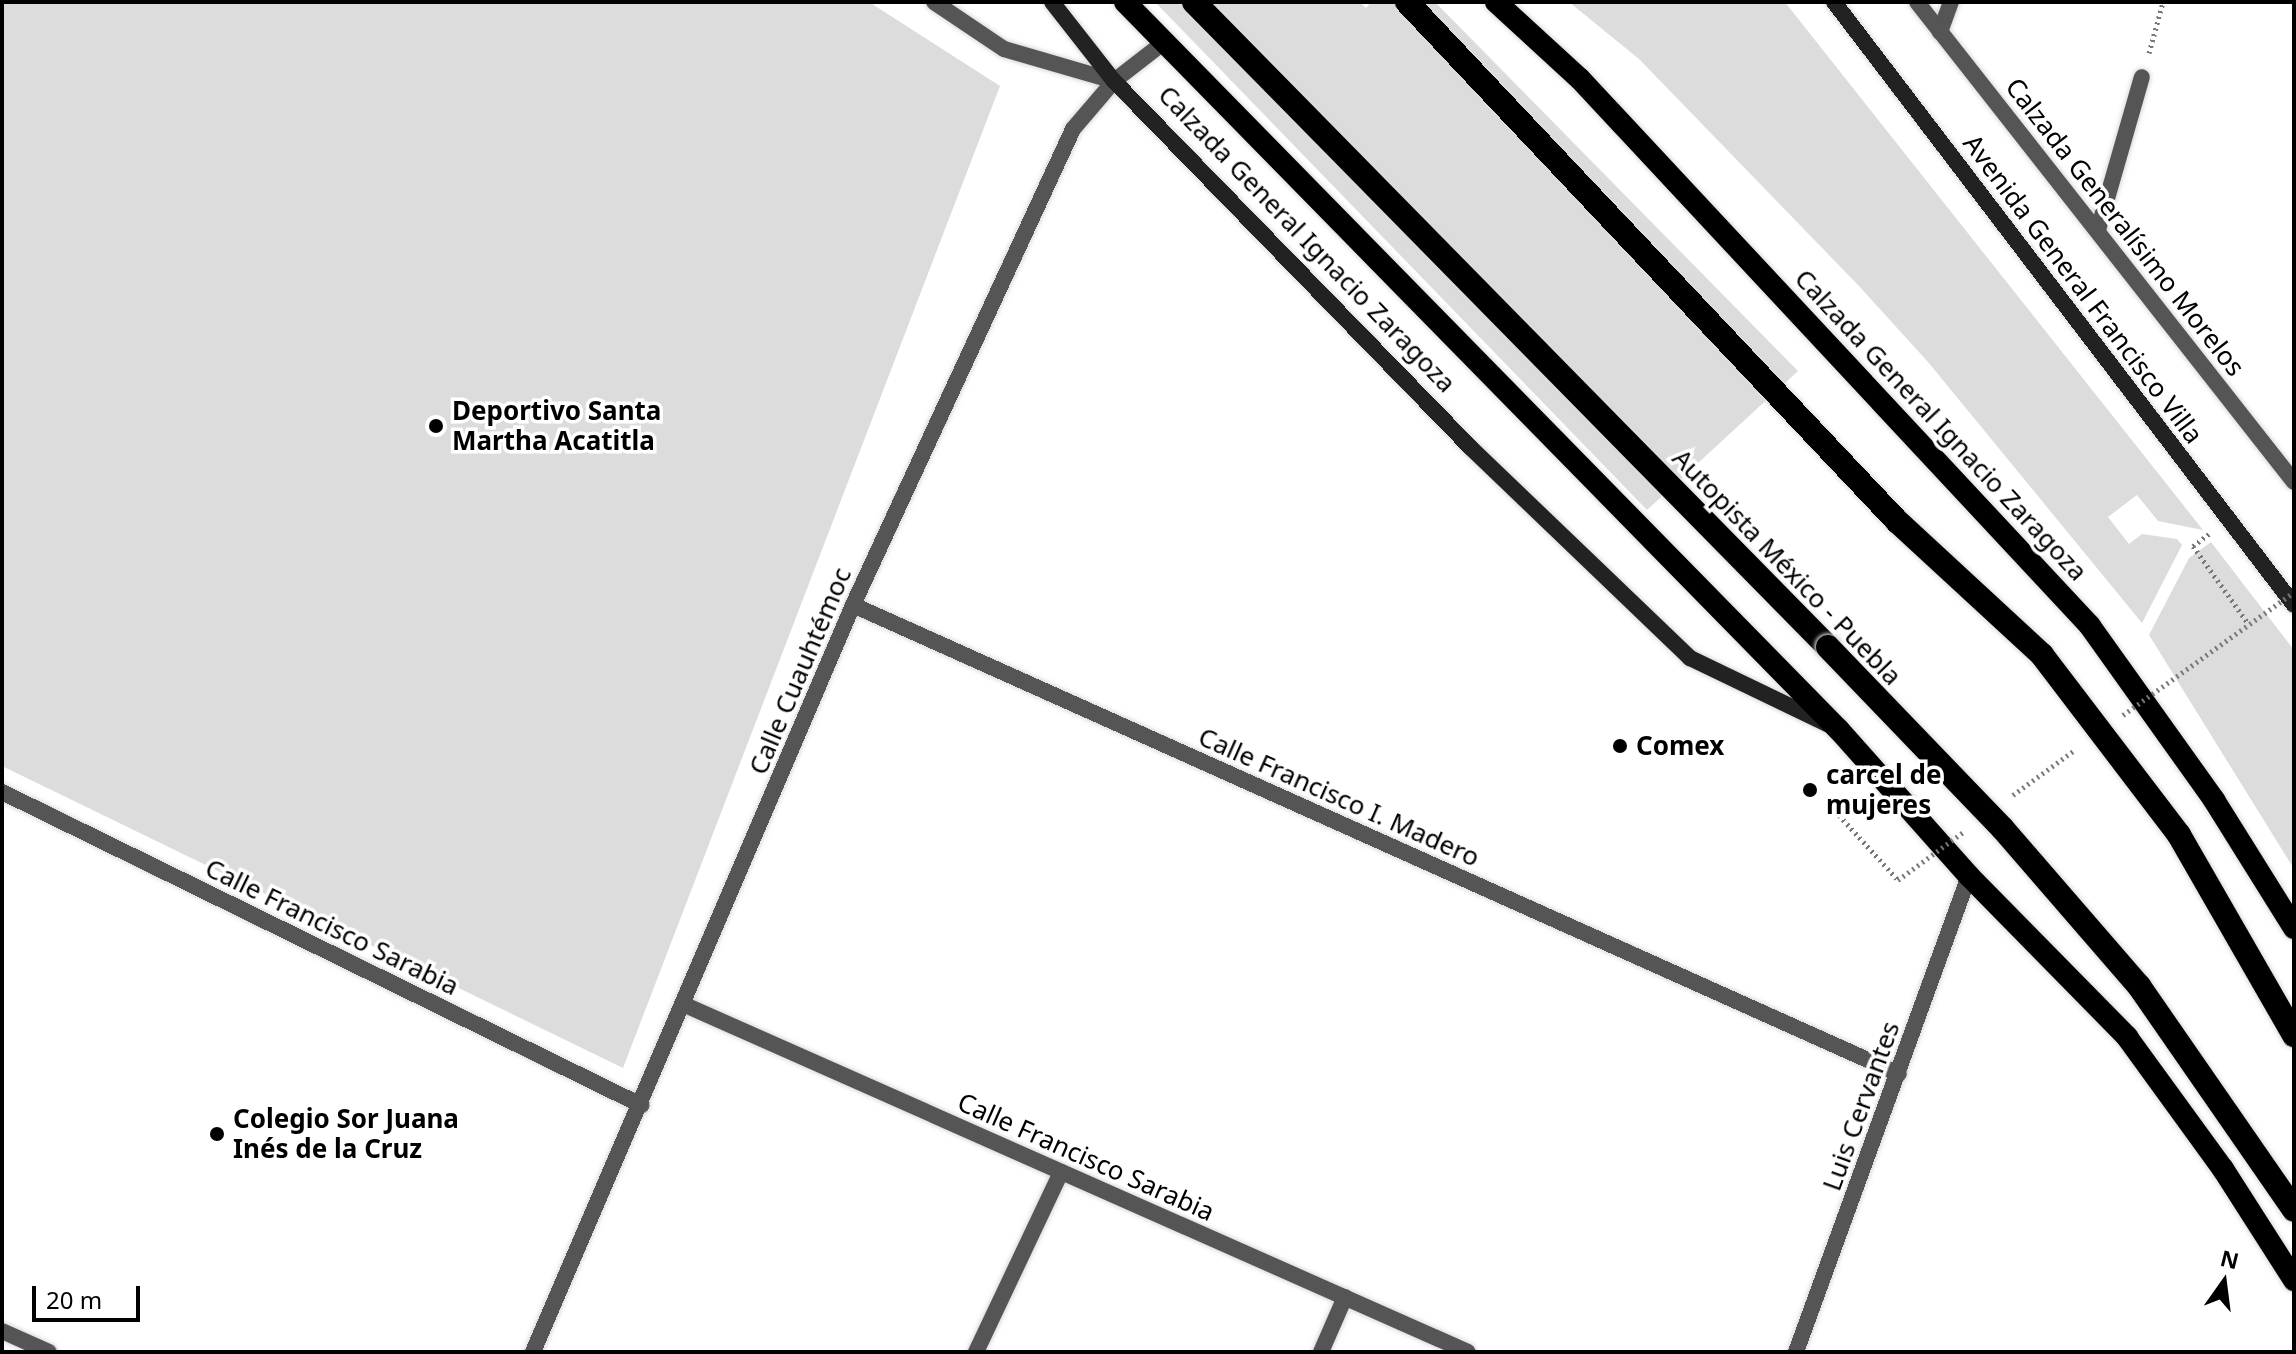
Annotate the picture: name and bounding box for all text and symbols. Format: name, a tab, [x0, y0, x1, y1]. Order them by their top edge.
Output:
street label: Calzada Generalísimo Morelos	[1999, 72, 2251, 382]
street label: Calzada General Ignacio Zaragoza	[1152, 79, 1462, 399]
street label: Avenida General Francisco Villa	[1957, 128, 2209, 450]
street label: Calzada General Ignacio Zaragoza	[1788, 263, 2094, 587]
place label: Deportivo Santa Martha Acatitla	[452, 395, 661, 456]
marker: Deportivo Santa Martha Acatitla	[427, 417, 445, 435]
street label: Autopista México - Puebla	[1666, 443, 1908, 691]
street label: Calle Cuauhtémoc	[742, 563, 858, 779]
street label: Calle Francisco I. Madero	[1194, 721, 1484, 873]
place label: Comex	[1636, 730, 1724, 762]
marker: Comex	[1611, 737, 1629, 755]
place label: carcel de mujeres	[1826, 759, 1941, 820]
marker: carcel de mujeres	[1801, 781, 1819, 799]
street label: Calle Francisco Sarabia	[200, 852, 464, 1002]
street label: Luis Cervantes	[1816, 1017, 1906, 1195]
street label: Calle Francisco Sarabia	[953, 1086, 1219, 1228]
place label: Colegio Sor Juana Inés de la Cruz	[233, 1103, 459, 1164]
marker: Colegio Sor Juana Inés de la Cruz	[208, 1125, 226, 1143]
north arrow	[2184, 1242, 2264, 1322]
text: N	[2217, 1242, 2242, 1275]
scale bar	[36, 1270, 144, 1320]
text: 20 m	[46, 1283, 102, 1316]

